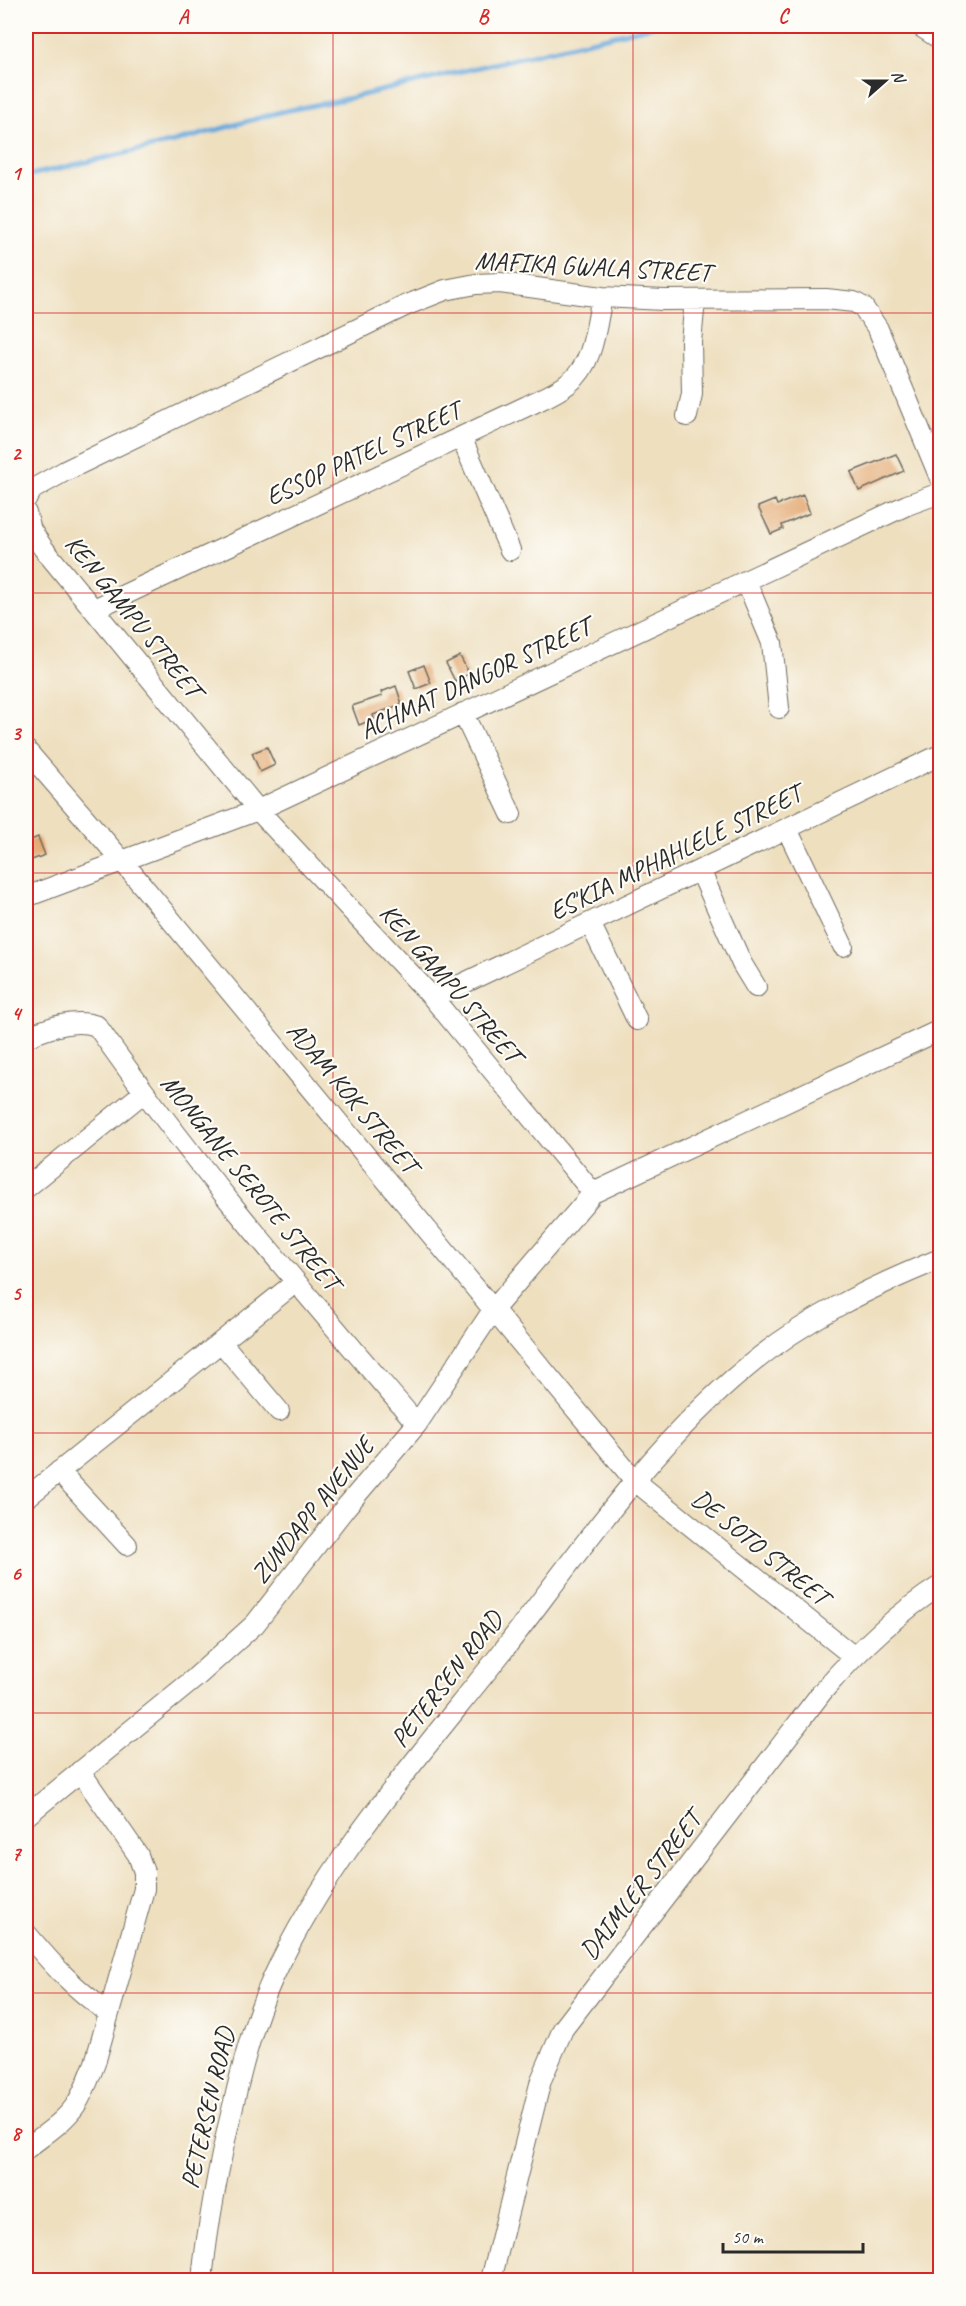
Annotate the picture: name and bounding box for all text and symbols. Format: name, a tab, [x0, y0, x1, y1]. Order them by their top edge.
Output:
text: A	[178, 4, 190, 29]
text: B	[478, 4, 490, 29]
text: C	[778, 4, 790, 29]
north arrow	[855, 51, 915, 111]
text: N	[887, 68, 910, 87]
text: 1	[12, 161, 23, 186]
street label: MAFIKA GWALA STREET	[474, 244, 717, 289]
street label: ESSOP PATEL STREET	[260, 392, 471, 513]
text: 2	[12, 441, 23, 466]
street label: KEN GAMPU STREET	[58, 528, 214, 710]
street label: ACHMAT DANGOR STREET	[354, 607, 602, 747]
text: 3	[12, 721, 23, 746]
street label: ES'KIA MPHAHLELE STREET	[544, 774, 812, 928]
street label: KEN GAMPU STREET	[372, 897, 533, 1075]
text: 4	[12, 1001, 24, 1026]
street label: ADAM KOK STREET	[280, 1015, 429, 1184]
street label: MONGANE SEROTE STREET	[153, 1068, 352, 1302]
text: 5	[12, 1281, 23, 1306]
street label: ZUNDAPP AVENUE	[243, 1428, 384, 1590]
street label: DE SOTO STREET	[685, 1482, 840, 1616]
text: 6	[11, 1561, 22, 1586]
street label: PETERSEN ROAD	[383, 1603, 511, 1754]
street label: DAIMLER STREET	[572, 1800, 712, 1966]
text: 7	[12, 1841, 23, 1866]
street label: PETERSEN ROAD	[173, 2023, 242, 2192]
text: 8	[12, 2121, 24, 2146]
scale bar	[723, 2216, 862, 2254]
text: 50 m	[732, 2226, 765, 2248]

